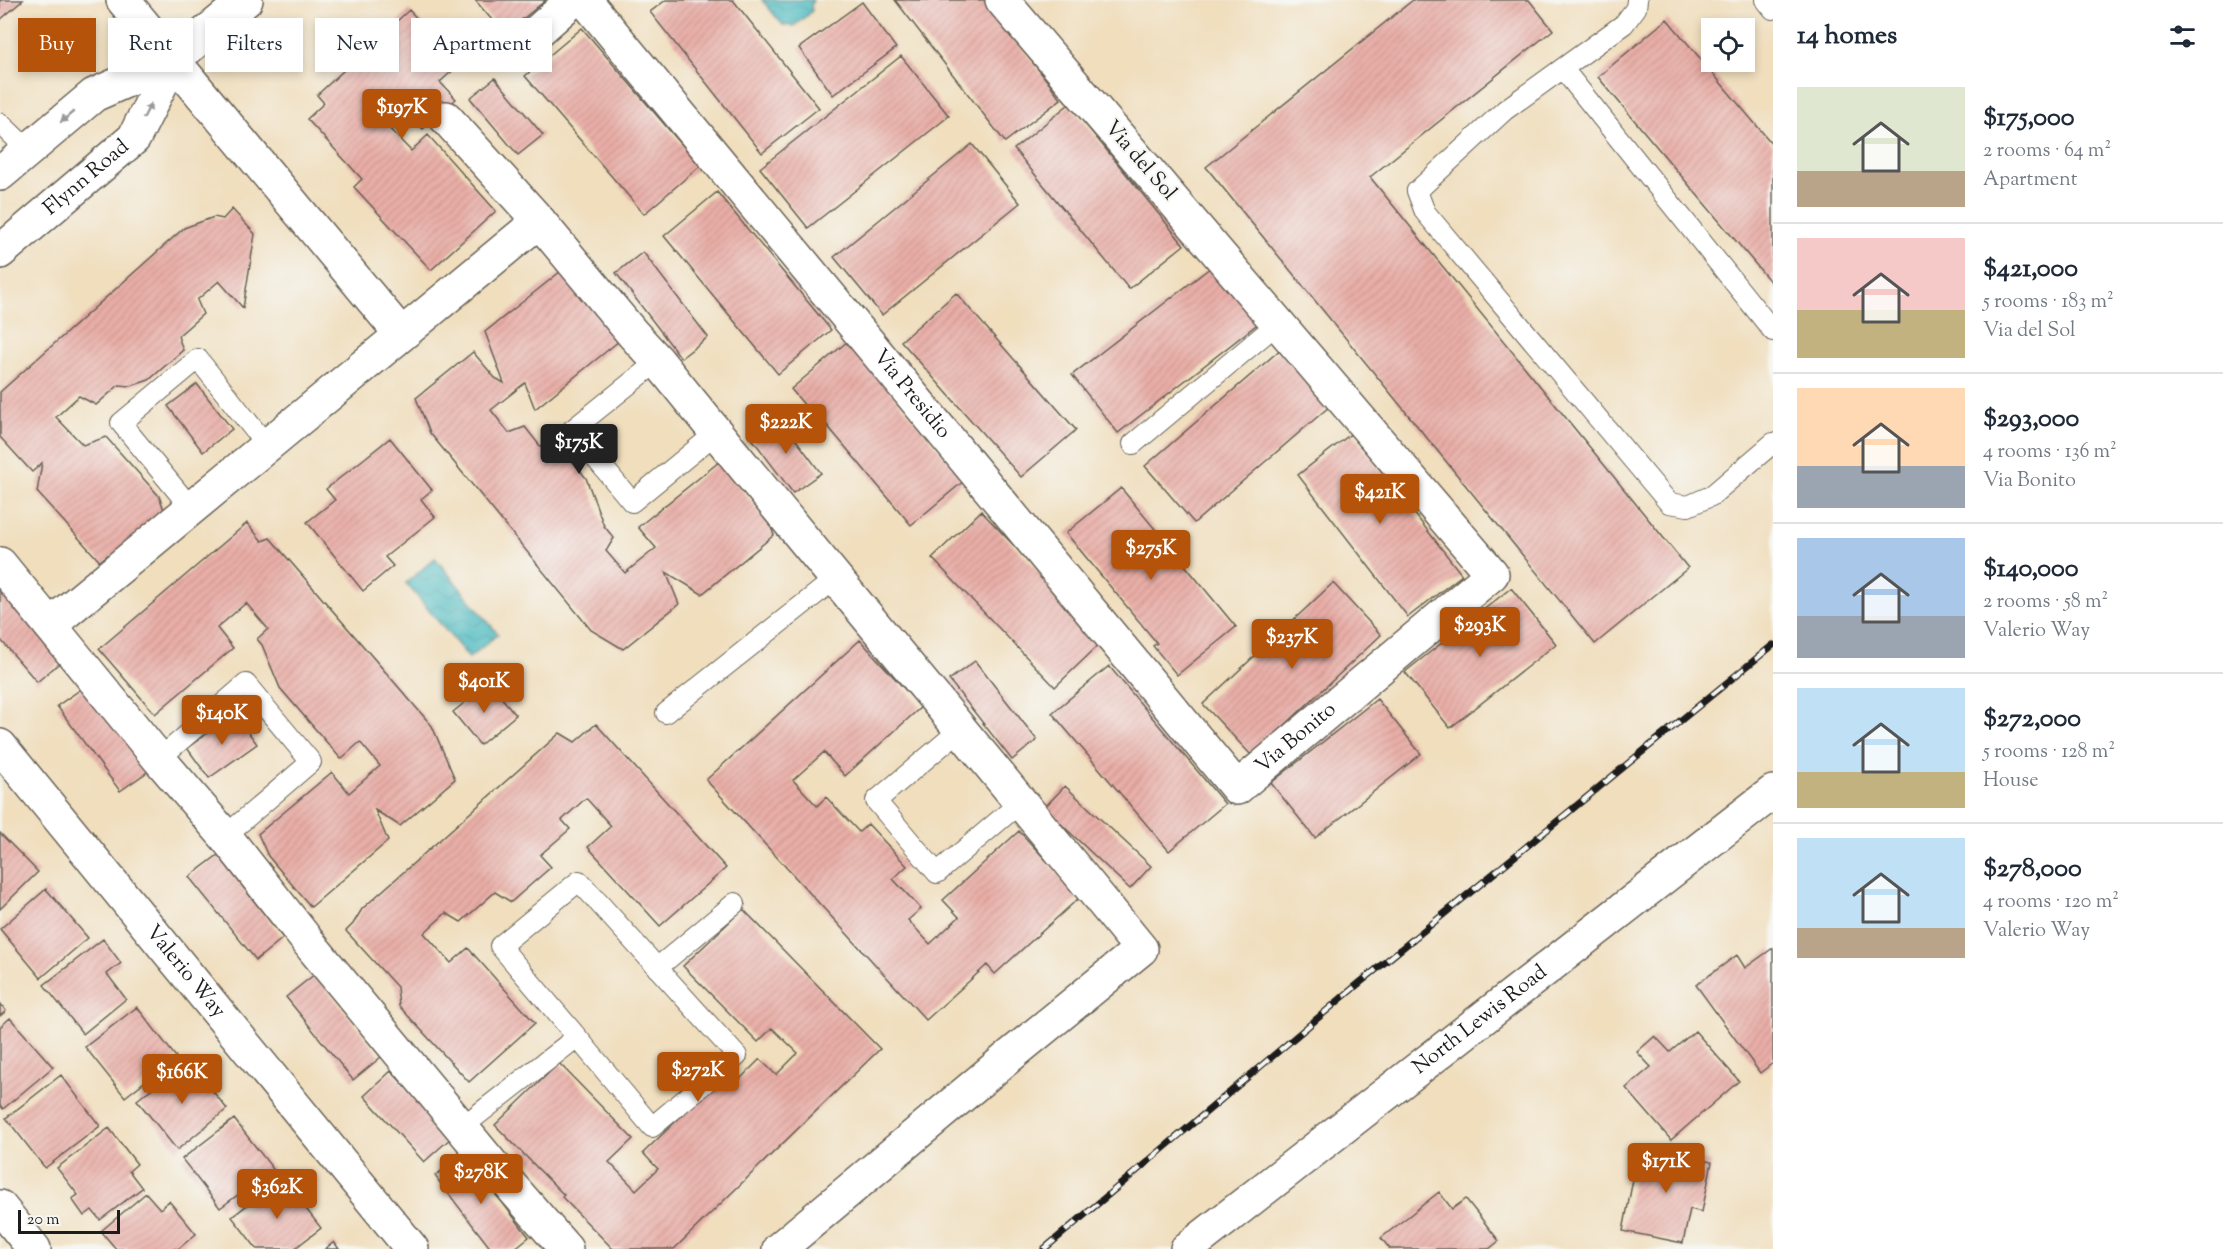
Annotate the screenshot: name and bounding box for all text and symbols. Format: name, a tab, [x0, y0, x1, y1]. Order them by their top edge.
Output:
chip: Buy	[18, 18, 96, 72]
chip: Rent	[108, 18, 193, 72]
chip: Filters	[205, 18, 303, 72]
chip: New	[315, 18, 399, 72]
chip: Apartment	[411, 18, 552, 72]
map controls	[1701, 18, 1755, 72]
button: locate	[1701, 18, 1755, 72]
text: 14 homes	[1797, 18, 1897, 55]
icon: filters	[2166, 20, 2199, 53]
pin: $197K	[360, 89, 444, 140]
text: $197K	[376, 94, 428, 123]
text: $175,000	[1983, 100, 2075, 137]
one-way arrow	[142, 103, 152, 120]
one-way arrow	[60, 110, 75, 123]
icon: home	[1845, 111, 1917, 183]
street label: Via del Sol	[1097, 114, 1183, 208]
street label: Flynn Road	[37, 133, 136, 223]
text: 2 rooms · 64 m²	[1983, 137, 2111, 166]
text: Apartment	[1983, 166, 2078, 195]
text: $421,000	[1983, 251, 2078, 288]
icon: home	[1845, 262, 1917, 334]
text: 5 rooms · 183 m²	[1983, 288, 2114, 317]
text: Via del Sol	[1983, 317, 2076, 346]
street label: Via Presidio	[865, 343, 958, 446]
text: $293,000	[1983, 401, 2079, 438]
pin: $222K	[744, 404, 828, 455]
text: $222K	[759, 409, 813, 438]
icon: home	[1845, 412, 1917, 484]
pin: $175K	[537, 424, 621, 475]
text: $175K	[555, 429, 603, 458]
text: 4 rooms · 136 m²	[1983, 438, 2117, 467]
text: Via Bonito	[1983, 467, 2076, 496]
pin: $421K	[1338, 474, 1422, 525]
text: $421K	[1354, 479, 1406, 508]
pin: $275K	[1109, 530, 1193, 581]
text: $275K	[1125, 535, 1177, 564]
text: $140,000	[1983, 551, 2079, 588]
icon: home	[1845, 562, 1917, 634]
text: 2 rooms · 58 m²	[1983, 588, 2108, 617]
pin: $293K	[1438, 607, 1522, 658]
text: $293K	[1454, 612, 1506, 641]
text: Valerio Way	[1983, 617, 2090, 646]
pin: $237K	[1250, 619, 1334, 670]
text: $237K	[1266, 624, 1318, 653]
pin: $401K	[442, 663, 526, 714]
text: $401K	[458, 668, 510, 697]
pin: $140K	[180, 695, 264, 746]
street label: Via Bonito	[1249, 696, 1343, 781]
text: $140K	[196, 700, 248, 729]
text: $272,000	[1983, 701, 2081, 738]
icon: home	[1845, 712, 1917, 784]
text: 5 rooms · 128 m²	[1983, 738, 2115, 767]
text: House	[1983, 767, 2038, 796]
text: $278,000	[1983, 851, 2082, 888]
icon: home	[1845, 862, 1917, 934]
text: 4 rooms · 120 m²	[1983, 888, 2119, 917]
text: Valerio Way	[1983, 917, 2090, 946]
street label: Valerio Way	[138, 919, 233, 1025]
street label: North Lewis Road	[1407, 958, 1554, 1082]
pin: $272K	[656, 1052, 740, 1103]
pin: $166K	[140, 1054, 224, 1105]
text: $272K	[671, 1057, 725, 1086]
text: $166K	[156, 1059, 208, 1088]
pin: $171K	[1624, 1143, 1708, 1194]
text: $171K	[1642, 1148, 1690, 1177]
pin: $278K	[439, 1154, 523, 1205]
text: $278K	[454, 1159, 508, 1188]
pin: $362K	[235, 1169, 319, 1220]
text: $362K	[251, 1174, 303, 1203]
scale bar	[18, 1207, 120, 1234]
text: 20 m	[27, 1209, 60, 1232]

